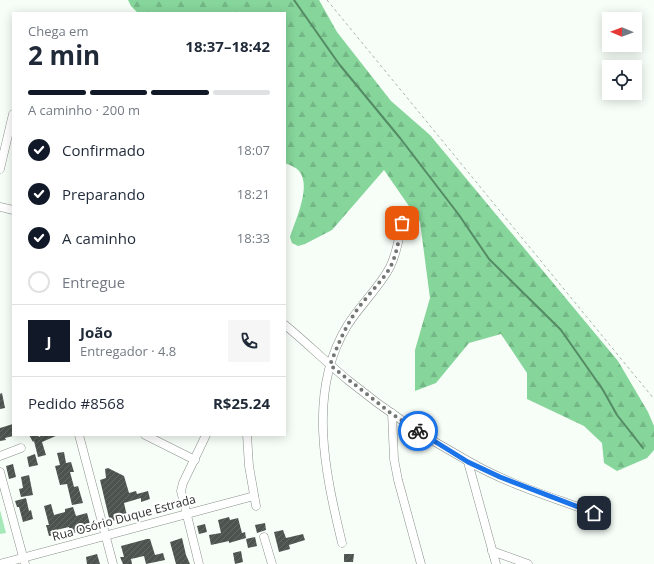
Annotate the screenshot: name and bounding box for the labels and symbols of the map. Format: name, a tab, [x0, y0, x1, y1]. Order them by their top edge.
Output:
north arrow	[602, 12, 642, 52]
pin	[385, 206, 419, 240]
courier	[398, 411, 438, 451]
street label: Rua Osório Duque Estrada	[50, 490, 198, 545]
pin	[577, 496, 611, 530]

